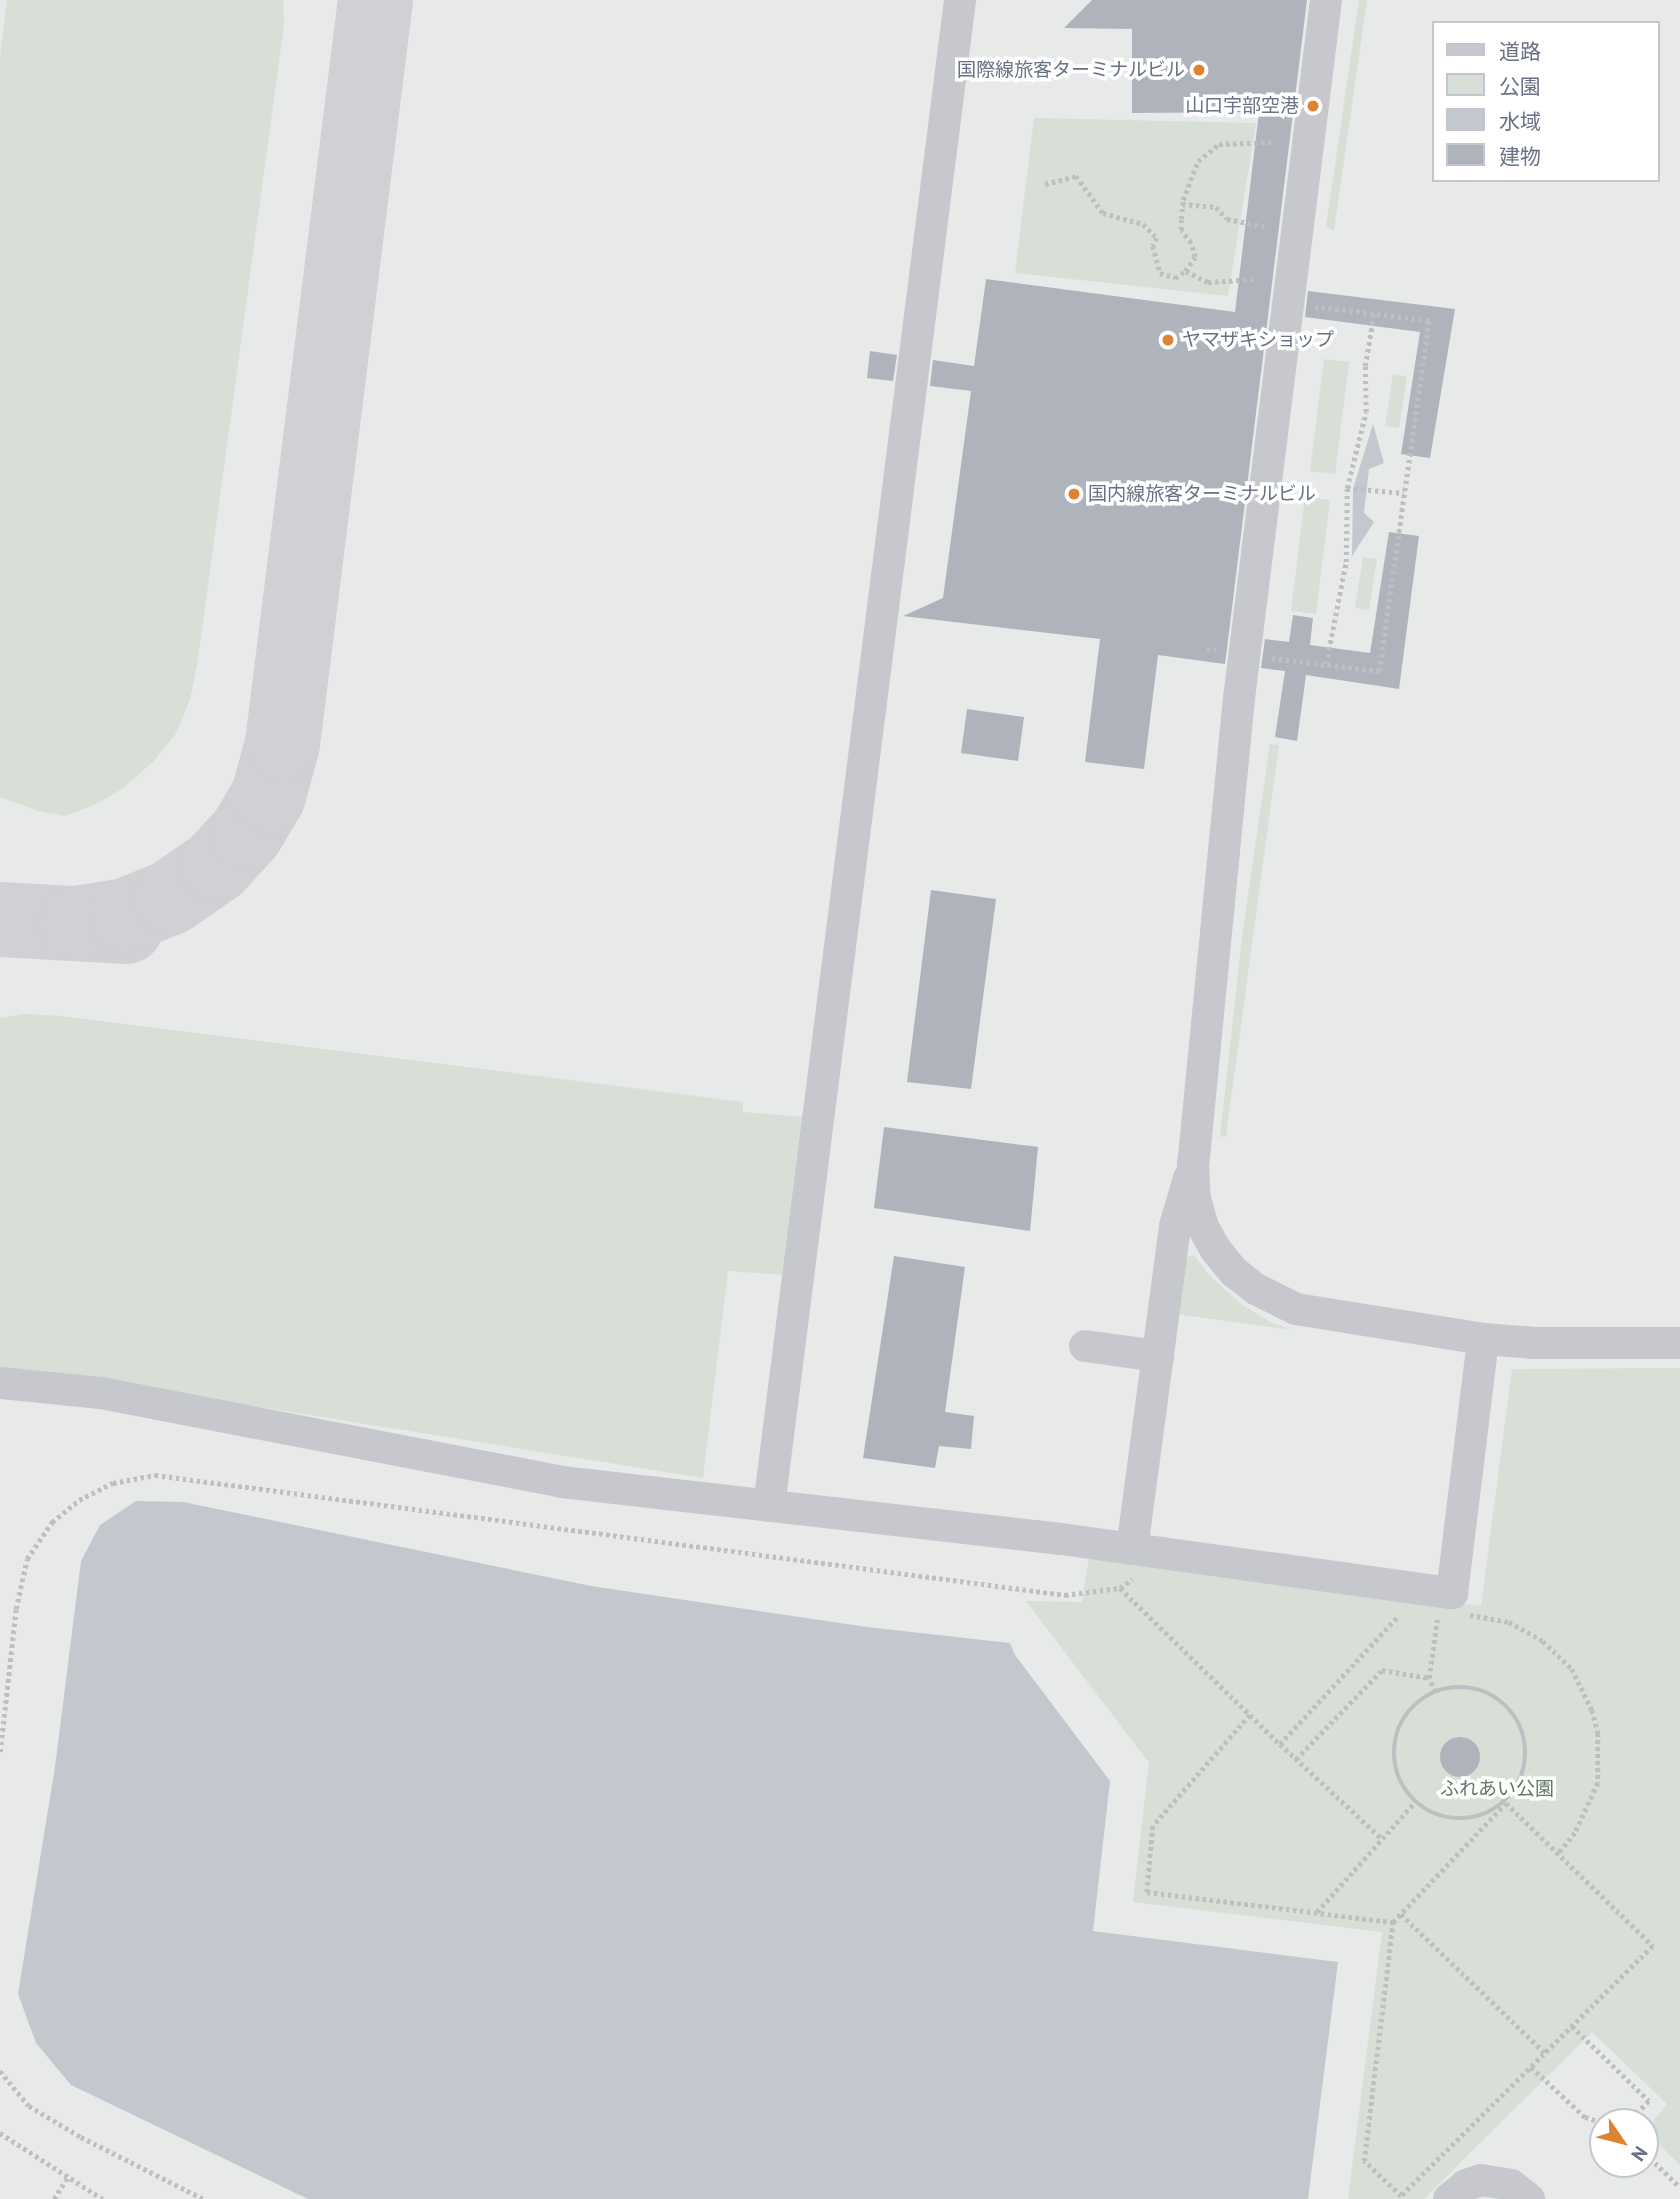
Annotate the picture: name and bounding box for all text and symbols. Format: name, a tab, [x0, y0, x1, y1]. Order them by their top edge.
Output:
legend	[1432, 21, 1659, 182]
text: 道路	[1499, 38, 1541, 65]
place label: 国際線旅客ターミナルビル	[957, 59, 1185, 81]
marker: 国際線旅客ターミナルビル	[1191, 62, 1207, 78]
text: 公園	[1499, 73, 1541, 100]
place label: 山口宇部空港	[1185, 95, 1299, 117]
marker: 山口宇部空港	[1305, 98, 1321, 114]
text: 水域	[1499, 108, 1541, 135]
text: 建物	[1499, 143, 1541, 170]
place label: ヤマザキショップ	[1182, 329, 1334, 351]
marker: ヤマザキショップ	[1160, 332, 1176, 348]
place label: 国内線旅客ターミナルビル	[1088, 483, 1316, 505]
marker: 国内線旅客ターミナルビル	[1066, 486, 1082, 502]
park label: ふれあい公園	[1440, 1778, 1554, 1800]
north arrow	[1589, 2108, 1659, 2178]
text: N	[1626, 2142, 1653, 2166]

